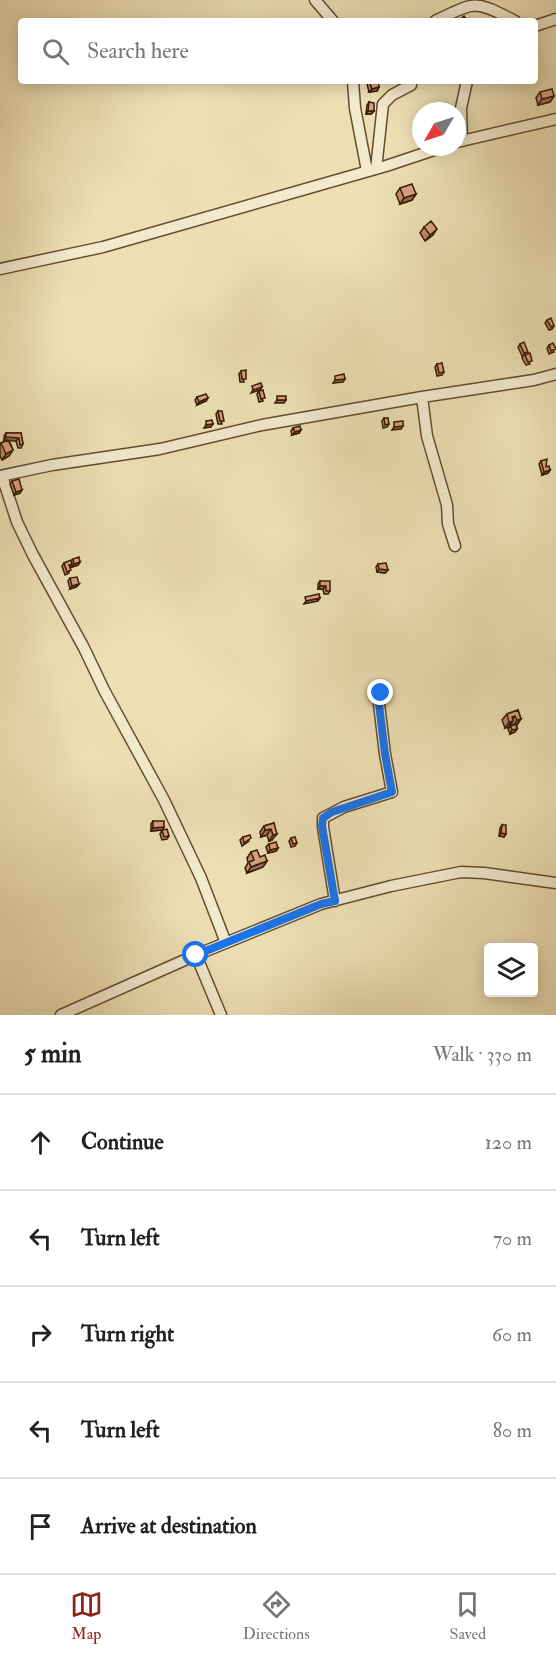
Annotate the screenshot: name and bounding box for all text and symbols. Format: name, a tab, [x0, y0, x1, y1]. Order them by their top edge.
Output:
search box	[18, 18, 538, 84]
icon: search	[39, 35, 72, 68]
text: Search here	[87, 37, 189, 65]
north arrow	[412, 102, 466, 156]
route end	[367, 679, 393, 705]
route start	[182, 941, 208, 967]
map controls	[484, 943, 538, 997]
button: layers	[484, 943, 538, 997]
text: 5 min	[24, 1038, 81, 1070]
text: Walk · 330 m	[433, 1042, 532, 1067]
icon: ahead	[24, 1126, 57, 1159]
text: Continue	[81, 1128, 164, 1156]
text: 120 m	[485, 1130, 532, 1155]
icon: left	[24, 1222, 57, 1255]
text: Turn left	[81, 1224, 160, 1252]
text: 70 m	[493, 1226, 532, 1251]
icon: right	[24, 1318, 57, 1351]
text: Turn right	[81, 1320, 174, 1348]
text: 60 m	[492, 1322, 532, 1347]
icon: left	[24, 1414, 57, 1447]
text: Turn left	[81, 1416, 160, 1444]
text: 80 m	[493, 1418, 532, 1443]
icon: arrive	[24, 1510, 57, 1543]
text: Arrive at destination	[81, 1512, 257, 1540]
tab: Map	[70, 1588, 103, 1644]
tab: Directions	[243, 1588, 310, 1644]
tab: Saved	[450, 1588, 486, 1644]

